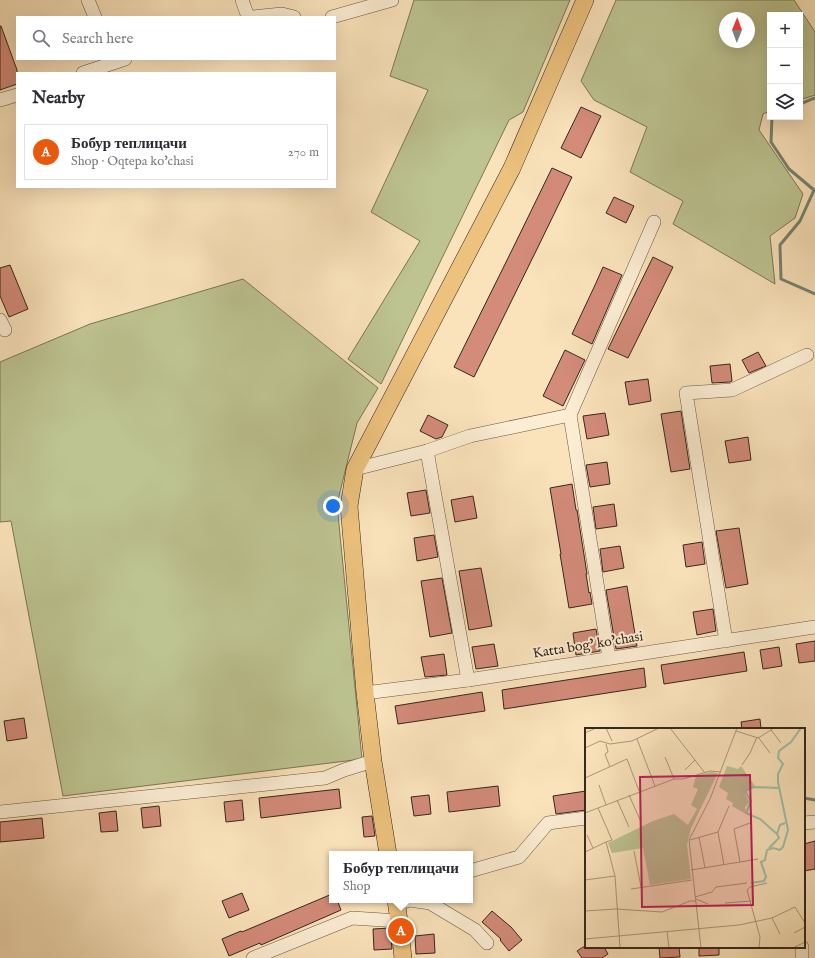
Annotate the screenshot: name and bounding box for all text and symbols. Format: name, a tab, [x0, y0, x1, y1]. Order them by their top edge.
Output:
north arrow	[719, 12, 755, 48]
map controls	[767, 12, 803, 120]
button: +	[767, 12, 803, 48]
search box	[16, 16, 336, 60]
icon: search	[30, 27, 52, 49]
text: Search here	[62, 29, 133, 48]
button: −	[767, 48, 803, 84]
button: layers	[767, 84, 803, 120]
text: Nearby	[32, 88, 85, 109]
text: Бобур теплицачи	[71, 134, 187, 153]
text: A	[42, 144, 50, 161]
text: 270 m	[288, 144, 319, 161]
text: Shop · Oqtepa ko'chasi	[71, 153, 194, 170]
your location	[323, 496, 343, 516]
street label: Katta bog' ko'chasi	[532, 627, 645, 663]
inset map	[585, 728, 805, 948]
popup	[329, 851, 473, 903]
text: Бобур теплицачи	[343, 859, 459, 878]
text: Shop	[343, 878, 371, 895]
pin: A	[388, 916, 414, 946]

